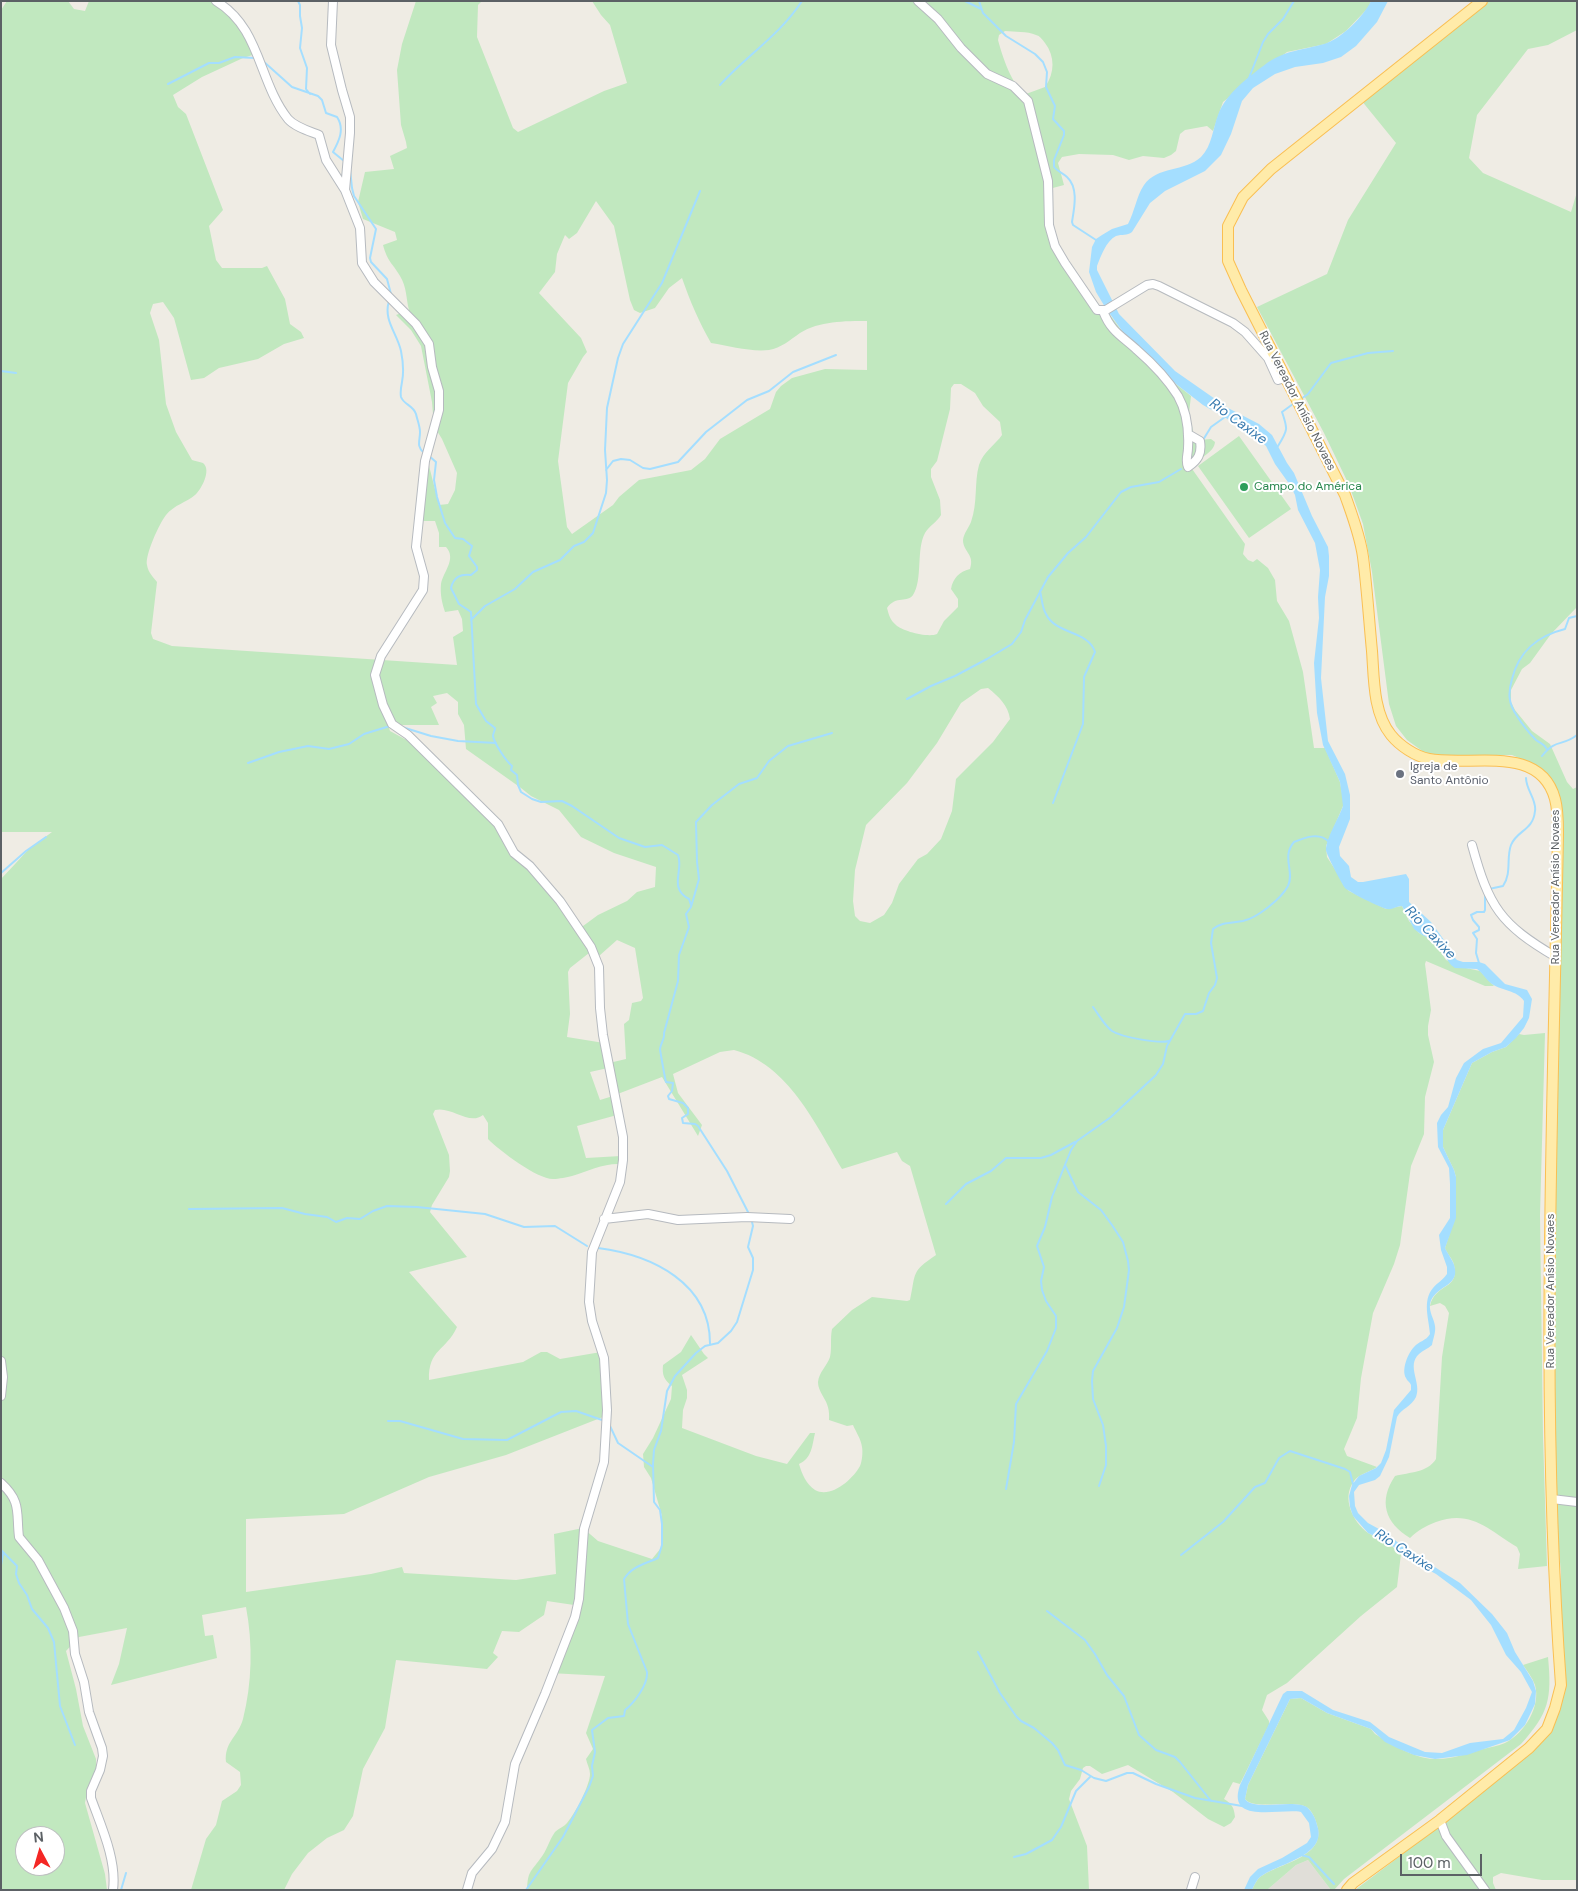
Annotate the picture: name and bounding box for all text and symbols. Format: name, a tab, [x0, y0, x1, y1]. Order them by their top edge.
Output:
street label: Rua Vereador Anísio Novaes	[1255, 329, 1339, 473]
water label: Rio Caxixe	[1206, 396, 1270, 448]
place label: Campo do América	[1254, 480, 1362, 494]
marker: Campo do América	[1238, 481, 1250, 493]
place label: Igreja de Santo Antônio	[1410, 760, 1489, 788]
marker: Igreja de Santo Antônio	[1394, 768, 1406, 780]
street label: Rua Vereador Anísio Novaes	[1549, 810, 1563, 964]
water label: Rio Caxixe	[1401, 903, 1459, 963]
street label: Rua Vereador Anísio Novaes	[1544, 1214, 1558, 1368]
water label: Rio Caxixe	[1371, 1526, 1437, 1576]
north arrow	[15, 1826, 65, 1876]
text: N	[33, 1828, 45, 1847]
scale bar	[1403, 1844, 1486, 1876]
text: 100 m	[1408, 1853, 1451, 1873]

